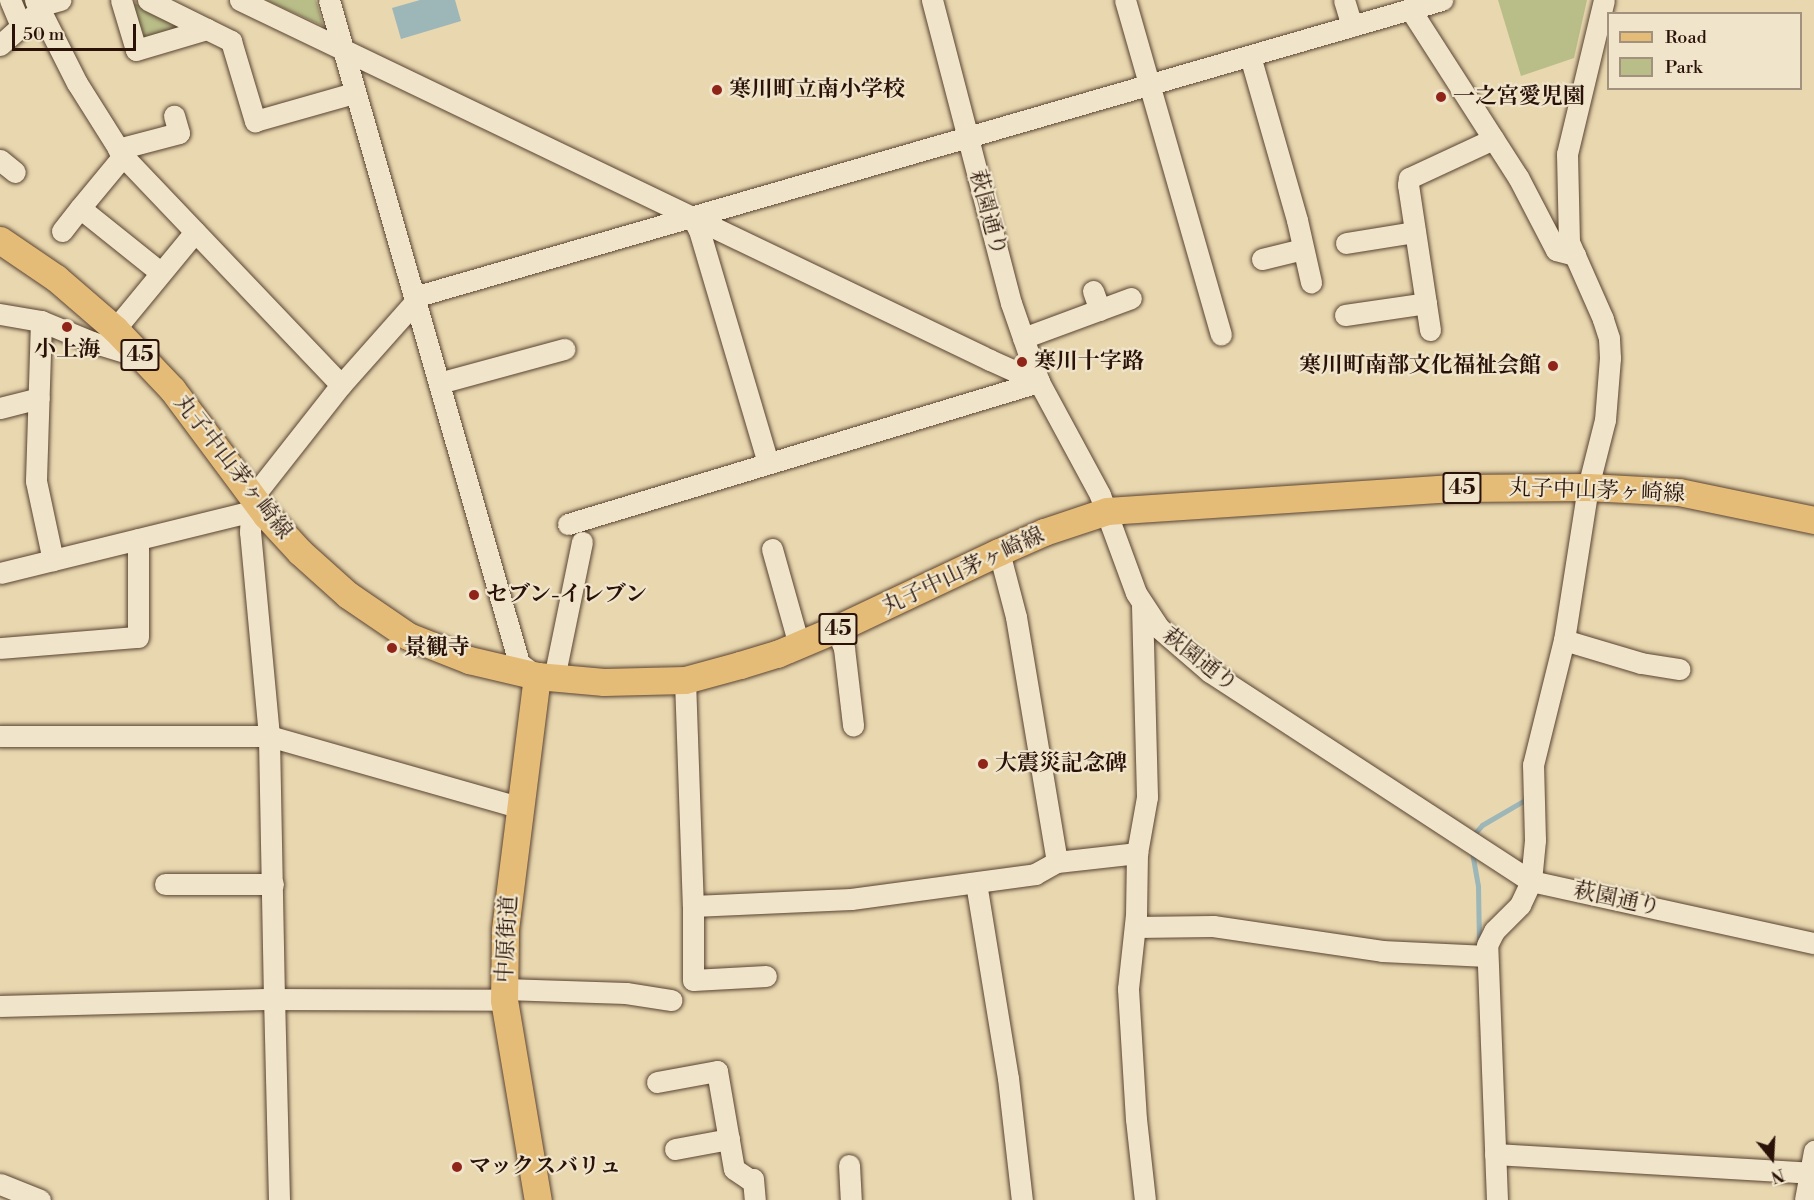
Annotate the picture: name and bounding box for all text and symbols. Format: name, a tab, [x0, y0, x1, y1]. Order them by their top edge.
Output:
scale bar	[15, 12, 140, 50]
legend	[1607, 12, 1802, 90]
text: 50 m	[23, 23, 64, 46]
text: Road	[1665, 26, 1707, 49]
text: Park	[1665, 56, 1702, 79]
place label: 寒川町立南小学校	[729, 77, 905, 103]
marker: 寒川町立南小学校	[710, 83, 724, 97]
place label: 一之宮愛児園	[1453, 84, 1585, 110]
marker: 一之宮愛児園	[1434, 90, 1448, 104]
street label: 萩園通り	[964, 167, 1012, 259]
marker: 小上海	[60, 320, 74, 334]
place label: 小上海	[34, 337, 100, 363]
road number: 45	[119, 337, 161, 373]
place label: 寒川十字路	[1034, 349, 1144, 375]
place label: 寒川町南部文化福祉会館	[1299, 353, 1541, 379]
marker: 寒川十字路	[1015, 355, 1029, 369]
marker: 寒川町南部文化福祉会館	[1546, 359, 1560, 373]
street label: 丸子中山茅ヶ崎線	[168, 390, 298, 544]
road number: 45	[1441, 470, 1483, 506]
street label: 丸子中山茅ヶ崎線	[1509, 475, 1685, 507]
street label: 丸子中山茅ヶ崎線	[878, 522, 1048, 620]
place label: セブン-イレブン	[486, 582, 649, 608]
marker: セブン-イレブン	[467, 588, 481, 602]
road number: 45	[817, 611, 859, 647]
street label: 萩園通り	[1157, 623, 1243, 697]
place label: 景観寺	[404, 635, 470, 661]
marker: 景観寺	[385, 641, 399, 655]
place label: 大震災記念碑	[995, 751, 1127, 777]
marker: 大震災記念碑	[976, 757, 990, 771]
street label: 萩園通り	[1571, 877, 1663, 921]
street label: 中原街道	[492, 894, 522, 984]
north arrow	[1742, 1128, 1802, 1188]
place label: マックスバリュ	[469, 1154, 623, 1180]
marker: マックスバリュ	[450, 1160, 464, 1174]
text: N	[1768, 1164, 1787, 1187]

